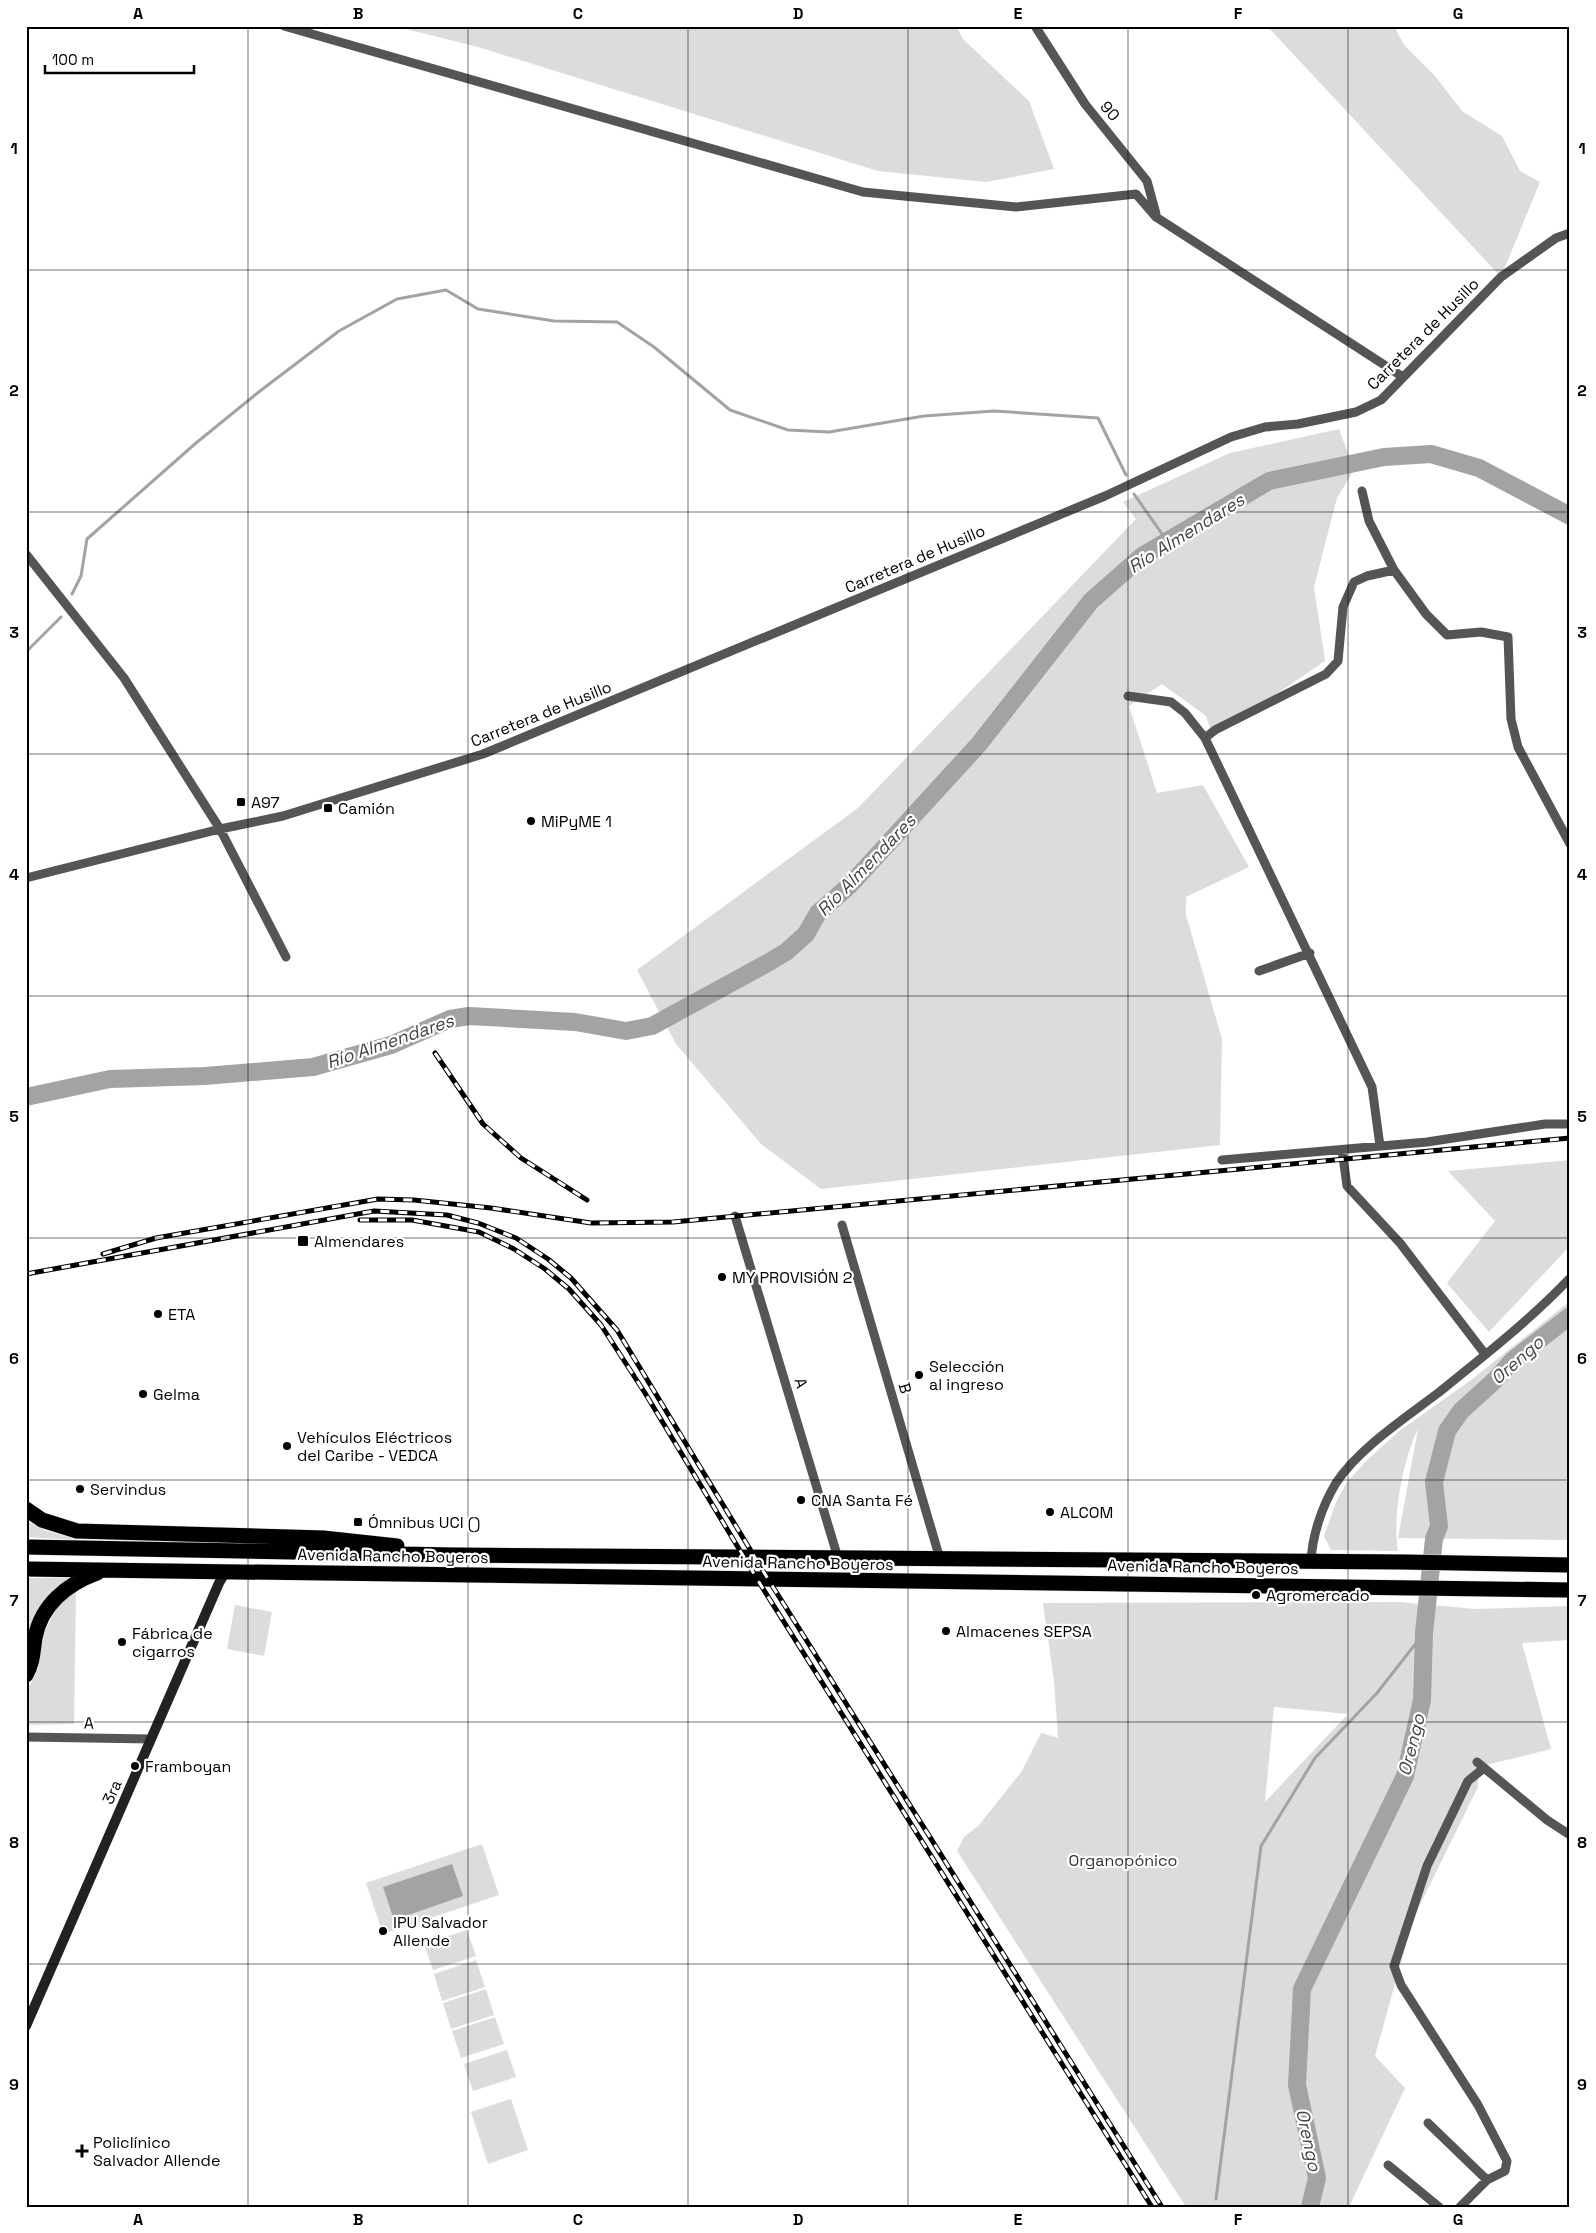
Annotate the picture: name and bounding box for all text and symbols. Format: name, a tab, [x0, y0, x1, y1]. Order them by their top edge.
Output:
text: A	[133, 3, 143, 24]
text: B	[353, 3, 363, 24]
text: C	[573, 3, 583, 24]
text: D	[793, 3, 803, 24]
text: E	[1014, 3, 1023, 24]
text: F	[1234, 3, 1243, 24]
text: G	[1453, 3, 1463, 24]
scale bar	[45, 42, 194, 74]
text: 100 m	[52, 50, 94, 69]
street label: 90	[1095, 97, 1125, 125]
text: 1	[10, 138, 18, 159]
text: 1	[1578, 138, 1586, 159]
street label: Carretera de Husillo	[1362, 273, 1484, 395]
text: 2	[9, 380, 19, 401]
text: 2	[1577, 380, 1587, 401]
water label: Río Almendares	[1124, 488, 1249, 578]
street label: Carretera de Husillo	[842, 520, 988, 598]
text: 3	[9, 622, 19, 643]
text: 3	[1577, 622, 1587, 643]
street label: Carretera de Husillo	[467, 676, 615, 752]
place label: A97	[251, 792, 280, 813]
marker: A97	[235, 796, 247, 808]
place label: Camión	[338, 798, 395, 819]
marker: Camión	[322, 802, 334, 814]
water label: Río Almendares	[812, 809, 921, 921]
place label: MiPyME 1	[541, 811, 612, 832]
marker: MiPyME 1	[525, 815, 537, 827]
text: 4	[9, 864, 19, 885]
text: 4	[1577, 864, 1587, 885]
water label: Río Almendares	[323, 1008, 457, 1073]
text: 5	[9, 1106, 19, 1127]
text: 5	[1577, 1106, 1587, 1127]
place label: Almendares	[314, 1231, 404, 1252]
marker: Almendares	[296, 1234, 310, 1248]
place label: MY PROVISiÓN 2	[732, 1267, 852, 1288]
marker: MY PROVISiÓN 2	[716, 1271, 728, 1283]
place label: ETA	[168, 1304, 195, 1325]
marker: ETA	[152, 1308, 164, 1320]
water label: Orengo	[1486, 1330, 1549, 1389]
text: 6	[9, 1348, 19, 1369]
text: 6	[1577, 1348, 1587, 1369]
place label: Selección al ingreso	[929, 1356, 1004, 1395]
marker: Selección al ingreso	[913, 1369, 925, 1381]
street label: A	[789, 1375, 813, 1391]
street label: B	[893, 1380, 917, 1396]
place label: Gelma	[153, 1384, 200, 1405]
marker: Gelma	[137, 1388, 149, 1400]
place label: Vehículos Eléctricos del Caribe - VEDCA	[297, 1427, 452, 1466]
marker: Vehículos Eléctricos del Caribe - VEDCA	[281, 1440, 293, 1452]
place label: Servindus	[90, 1479, 166, 1500]
marker: Servindus	[74, 1483, 86, 1495]
place label: CNA Santa Fé	[811, 1490, 913, 1511]
marker: CNA Santa Fé	[795, 1494, 807, 1506]
place label: ALCOM	[1060, 1502, 1113, 1523]
marker: ALCOM	[1044, 1506, 1056, 1518]
place label: Ómnibus UCI ()	[368, 1512, 480, 1533]
marker: Ómnibus UCI ()	[352, 1516, 364, 1528]
street label: Avenida Rancho Boyeros	[297, 1544, 489, 1568]
street label: Avenida Rancho Boyeros	[702, 1551, 894, 1575]
street label: Avenida Rancho Boyeros	[1107, 1555, 1299, 1579]
place label: Agromercado	[1266, 1585, 1370, 1606]
marker: Agromercado	[1250, 1589, 1262, 1601]
text: 7	[10, 1590, 19, 1611]
text: 7	[1578, 1590, 1587, 1611]
place label: Almacenes SEPSA	[956, 1621, 1092, 1642]
place label: Fábrica de cigarros	[132, 1623, 213, 1662]
marker: Almacenes SEPSA	[940, 1625, 952, 1637]
marker: Fábrica de cigarros	[116, 1636, 128, 1648]
water label: Orengo	[1392, 1711, 1430, 1778]
street label: A	[84, 1712, 94, 1734]
place label: Framboyan	[145, 1756, 231, 1777]
marker: Framboyan	[129, 1760, 141, 1772]
street label: 3ra	[97, 1776, 127, 1808]
text: 8	[9, 1832, 19, 1853]
text: 8	[1577, 1832, 1587, 1853]
park label: Organopónico	[1069, 1850, 1178, 1871]
place label: IPU Salvador Allende	[393, 1912, 488, 1951]
marker: IPU Salvador Allende	[377, 1925, 389, 1937]
text: 9	[9, 2074, 19, 2095]
text: 9	[1577, 2074, 1587, 2095]
water label: Orengo	[1291, 2107, 1327, 2174]
place label: Policlínico Salvador Allende	[93, 2132, 220, 2171]
marker: Policlínico Salvador Allende	[75, 2144, 89, 2158]
text: A	[133, 2209, 143, 2230]
text: B	[353, 2209, 363, 2230]
text: C	[573, 2209, 583, 2230]
text: D	[793, 2209, 803, 2230]
text: E	[1014, 2209, 1023, 2230]
text: F	[1234, 2209, 1243, 2230]
text: G	[1453, 2209, 1463, 2230]

